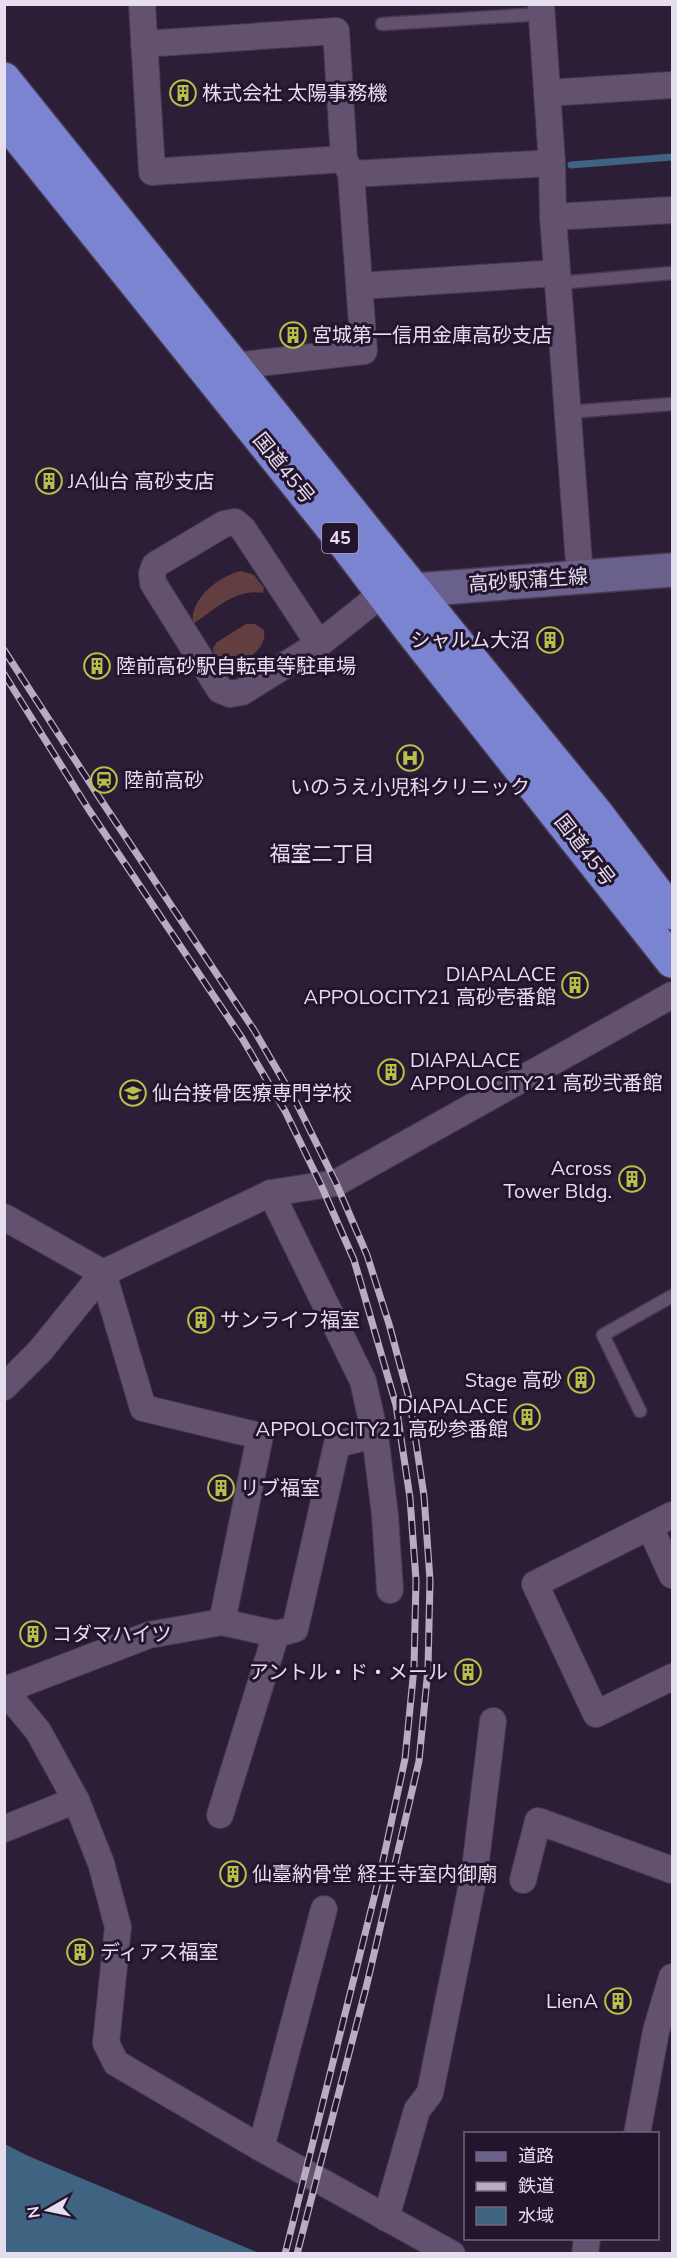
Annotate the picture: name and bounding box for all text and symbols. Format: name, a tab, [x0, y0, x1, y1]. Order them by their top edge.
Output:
building icon: 株式会社 太陽事務機	[168, 78, 198, 108]
place label: 株式会社 太陽事務機	[202, 80, 387, 107]
building icon: 宮城第一信用金庫高砂支店	[278, 320, 308, 350]
place label: 宮城第一信用金庫高砂支店	[312, 322, 552, 349]
street label: 国道45号	[247, 427, 321, 509]
building icon: JA仙台 高砂支店	[34, 466, 64, 496]
place label: JA仙台 高砂支店	[67, 468, 214, 495]
road number: 45	[322, 523, 358, 553]
street label: 高砂駅蒲生線	[467, 563, 589, 598]
building icon: シャルム大沼	[535, 625, 565, 655]
place label: シャルム大沼	[410, 627, 530, 654]
building icon: 陸前高砂駅自転車等駐車場	[82, 651, 112, 681]
place label: 陸前高砂駅自転車等駐車場	[116, 653, 356, 680]
hospital icon: いのうえ小児科クリニック	[395, 743, 425, 773]
station icon: 陸前高砂	[89, 765, 119, 795]
place label: 陸前高砂	[124, 767, 204, 794]
place label: いのうえ小児科クリニック	[290, 774, 530, 801]
street label: 国道45号	[548, 809, 621, 892]
district label: 福室二丁目	[270, 840, 375, 868]
place label: DIAPALACE APPOLOCITY21 高砂壱番館	[304, 961, 556, 1011]
building icon: DIAPALACE APPOLOCITY21 高砂壱番館	[560, 970, 590, 1000]
place label: DIAPALACE APPOLOCITY21 高砂弐番館	[410, 1047, 662, 1097]
building icon: DIAPALACE APPOLOCITY21 高砂弐番館	[376, 1057, 406, 1087]
school or university icon: 仙台接骨医療専門学校	[118, 1078, 148, 1108]
place label: 仙台接骨医療専門学校	[152, 1080, 352, 1107]
place label: Across Tower Bldg.	[504, 1155, 612, 1205]
building icon: Across Tower Bldg.	[617, 1164, 647, 1194]
building icon: サンライフ福室	[186, 1305, 216, 1335]
place label: サンライフ福室	[220, 1307, 360, 1334]
building icon: Stage 高砂	[566, 1365, 596, 1395]
place label: Stage 高砂	[465, 1367, 562, 1394]
place label: DIAPALACE APPOLOCITY21 高砂参番館	[256, 1393, 508, 1443]
building icon: DIAPALACE APPOLOCITY21 高砂参番館	[512, 1402, 542, 1432]
building icon: リブ福室	[206, 1473, 236, 1503]
place label: リブ福室	[240, 1475, 320, 1502]
building icon: コダマハイツ	[18, 1619, 48, 1649]
place label: コダマハイツ	[52, 1621, 172, 1648]
building icon: アントル・ド・メール	[453, 1657, 483, 1687]
place label: アントル・ド・メール	[249, 1659, 448, 1686]
building icon: 仙臺納骨堂 経王寺室内御廟	[218, 1859, 248, 1889]
place label: 仙臺納骨堂 経王寺室内御廟	[252, 1861, 497, 1888]
building icon: ディアス福室	[65, 1937, 95, 1967]
place label: ディアス福室	[100, 1939, 219, 1966]
building icon: LienA	[603, 1986, 633, 2016]
place label: LienA	[546, 1988, 598, 2015]
legend	[464, 2132, 659, 2240]
text: 道路	[518, 2144, 554, 2168]
text: 鉄道	[518, 2174, 554, 2198]
north arrow	[18, 2180, 78, 2240]
text: 水域	[518, 2204, 554, 2228]
text: N	[22, 2205, 46, 2220]

